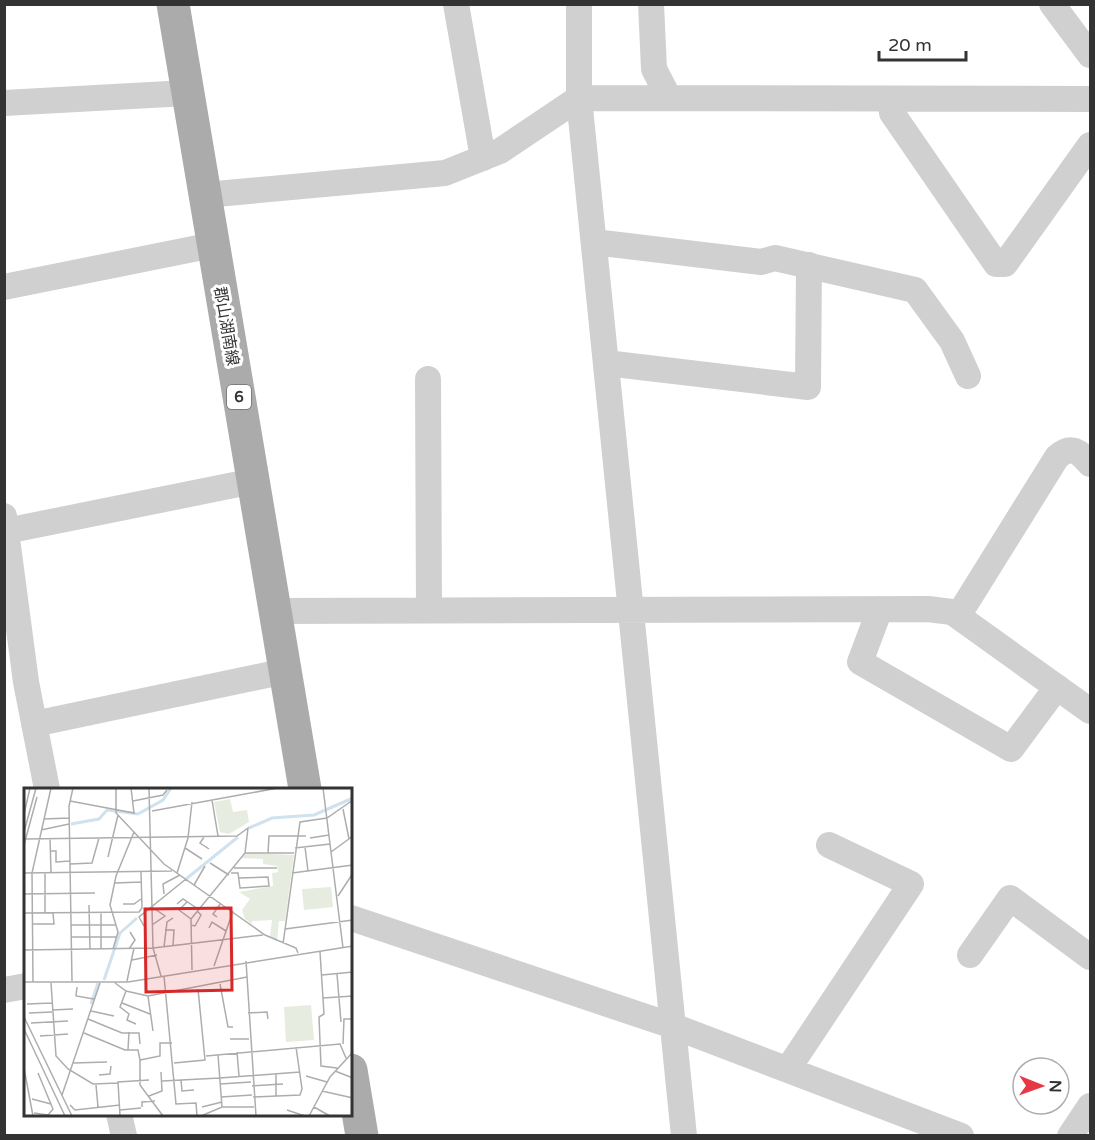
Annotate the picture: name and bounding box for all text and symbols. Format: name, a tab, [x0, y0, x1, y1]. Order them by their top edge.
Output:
scale bar	[879, 24, 966, 62]
text: 20 m	[888, 34, 932, 56]
street label: 郡山湖南線	[209, 285, 243, 367]
road number: 6	[227, 385, 251, 409]
inset map	[24, 788, 352, 1116]
north arrow	[1011, 1056, 1071, 1116]
text: N	[1045, 1080, 1065, 1093]

